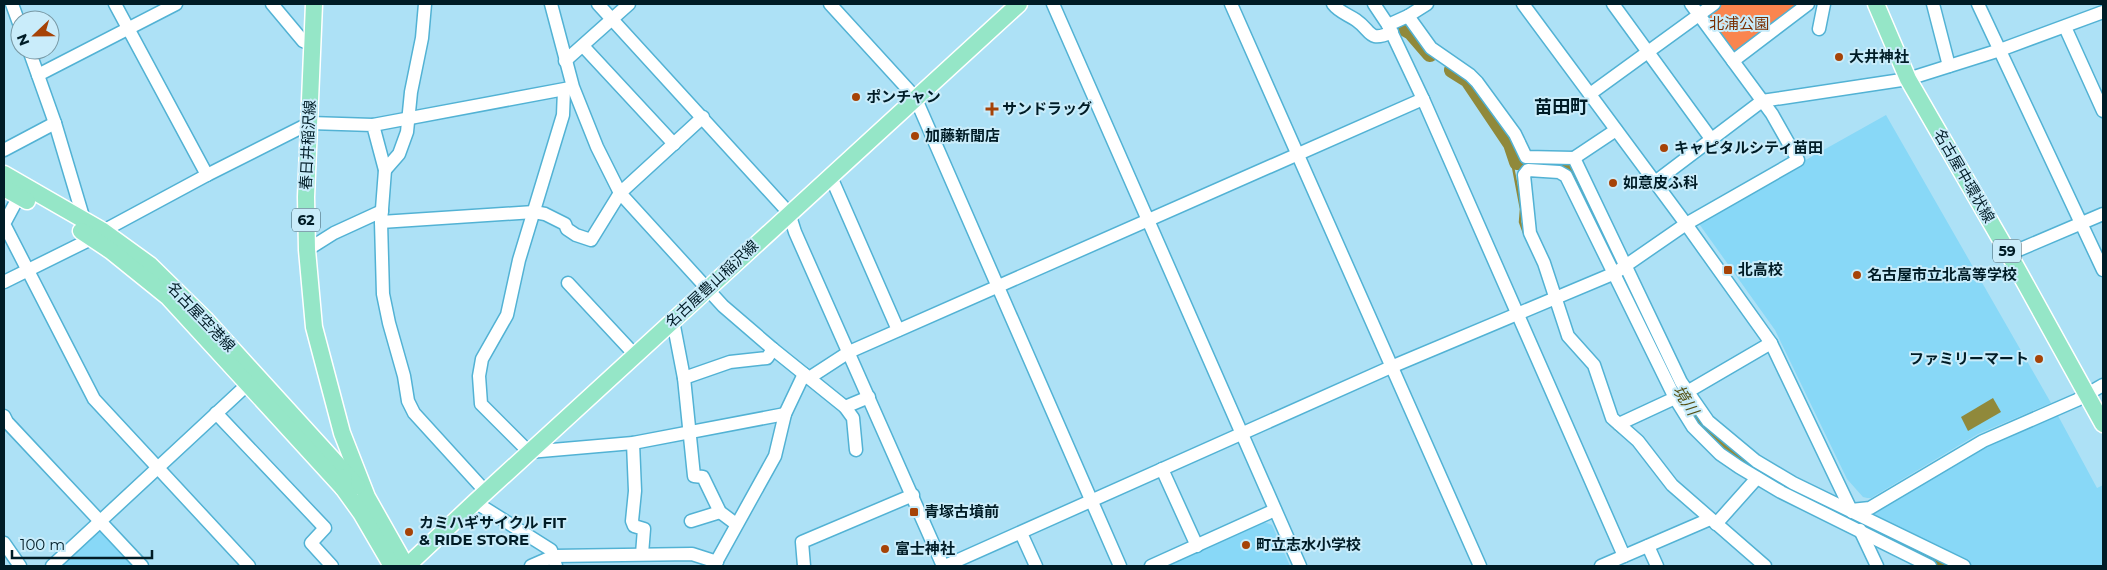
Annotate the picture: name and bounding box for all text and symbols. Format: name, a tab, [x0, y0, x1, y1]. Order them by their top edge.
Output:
north arrow	[10, 10, 60, 60]
park label: 北浦公園	[1709, 14, 1769, 33]
text: N	[12, 31, 33, 48]
place label: 大井神社	[1849, 47, 1909, 66]
marker: 大井神社	[1833, 51, 1845, 63]
place label: ポンチャン	[866, 87, 941, 106]
marker: ポンチャン	[850, 91, 862, 103]
district label: 苗田町	[1534, 96, 1588, 118]
place label: サンドラッグ	[1002, 99, 1092, 118]
street label: 春日井稲沢線	[296, 100, 319, 190]
marker: サンドラッグ	[986, 103, 998, 115]
place label: 加藤新聞店	[925, 126, 1000, 145]
street label: 名古屋中環状線	[1930, 126, 1999, 226]
marker: 加藤新聞店	[909, 130, 921, 142]
place label: キャピタルシティ苗田	[1674, 138, 1823, 157]
marker: キャピタルシティ苗田	[1658, 142, 1670, 154]
place label: 如意皮ふ科	[1623, 173, 1698, 192]
marker: 如意皮ふ科	[1607, 177, 1619, 189]
road number: 62	[292, 208, 320, 232]
street label: 名古屋豊山稲沢線	[661, 236, 762, 332]
road number: 59	[1993, 240, 2021, 262]
place label: 北高校	[1738, 260, 1783, 279]
marker: 北高校	[1722, 264, 1734, 276]
place label: 名古屋市立北高等学校	[1867, 265, 2017, 284]
marker: 名古屋市立北高等学校	[1851, 269, 1863, 281]
street label: 名古屋空港線	[163, 278, 239, 356]
place label: ファミリーマート	[1909, 349, 2029, 368]
marker: ファミリーマート	[2033, 353, 2045, 365]
water label: 境川	[1669, 382, 1703, 421]
place label: 青塚古墳前	[924, 502, 999, 521]
marker: 青塚古墳前	[908, 506, 920, 518]
place label: カミハギサイクル FIT & RIDE STORE	[419, 513, 567, 549]
marker: カミハギサイクル FIT & RIDE STORE	[403, 526, 415, 538]
scale bar	[12, 528, 152, 560]
text: 100 m	[20, 535, 65, 554]
place label: 町立志水小学校	[1256, 535, 1361, 554]
place label: 富士神社	[895, 539, 955, 558]
marker: 町立志水小学校	[1240, 539, 1252, 551]
marker: 富士神社	[879, 543, 891, 555]

